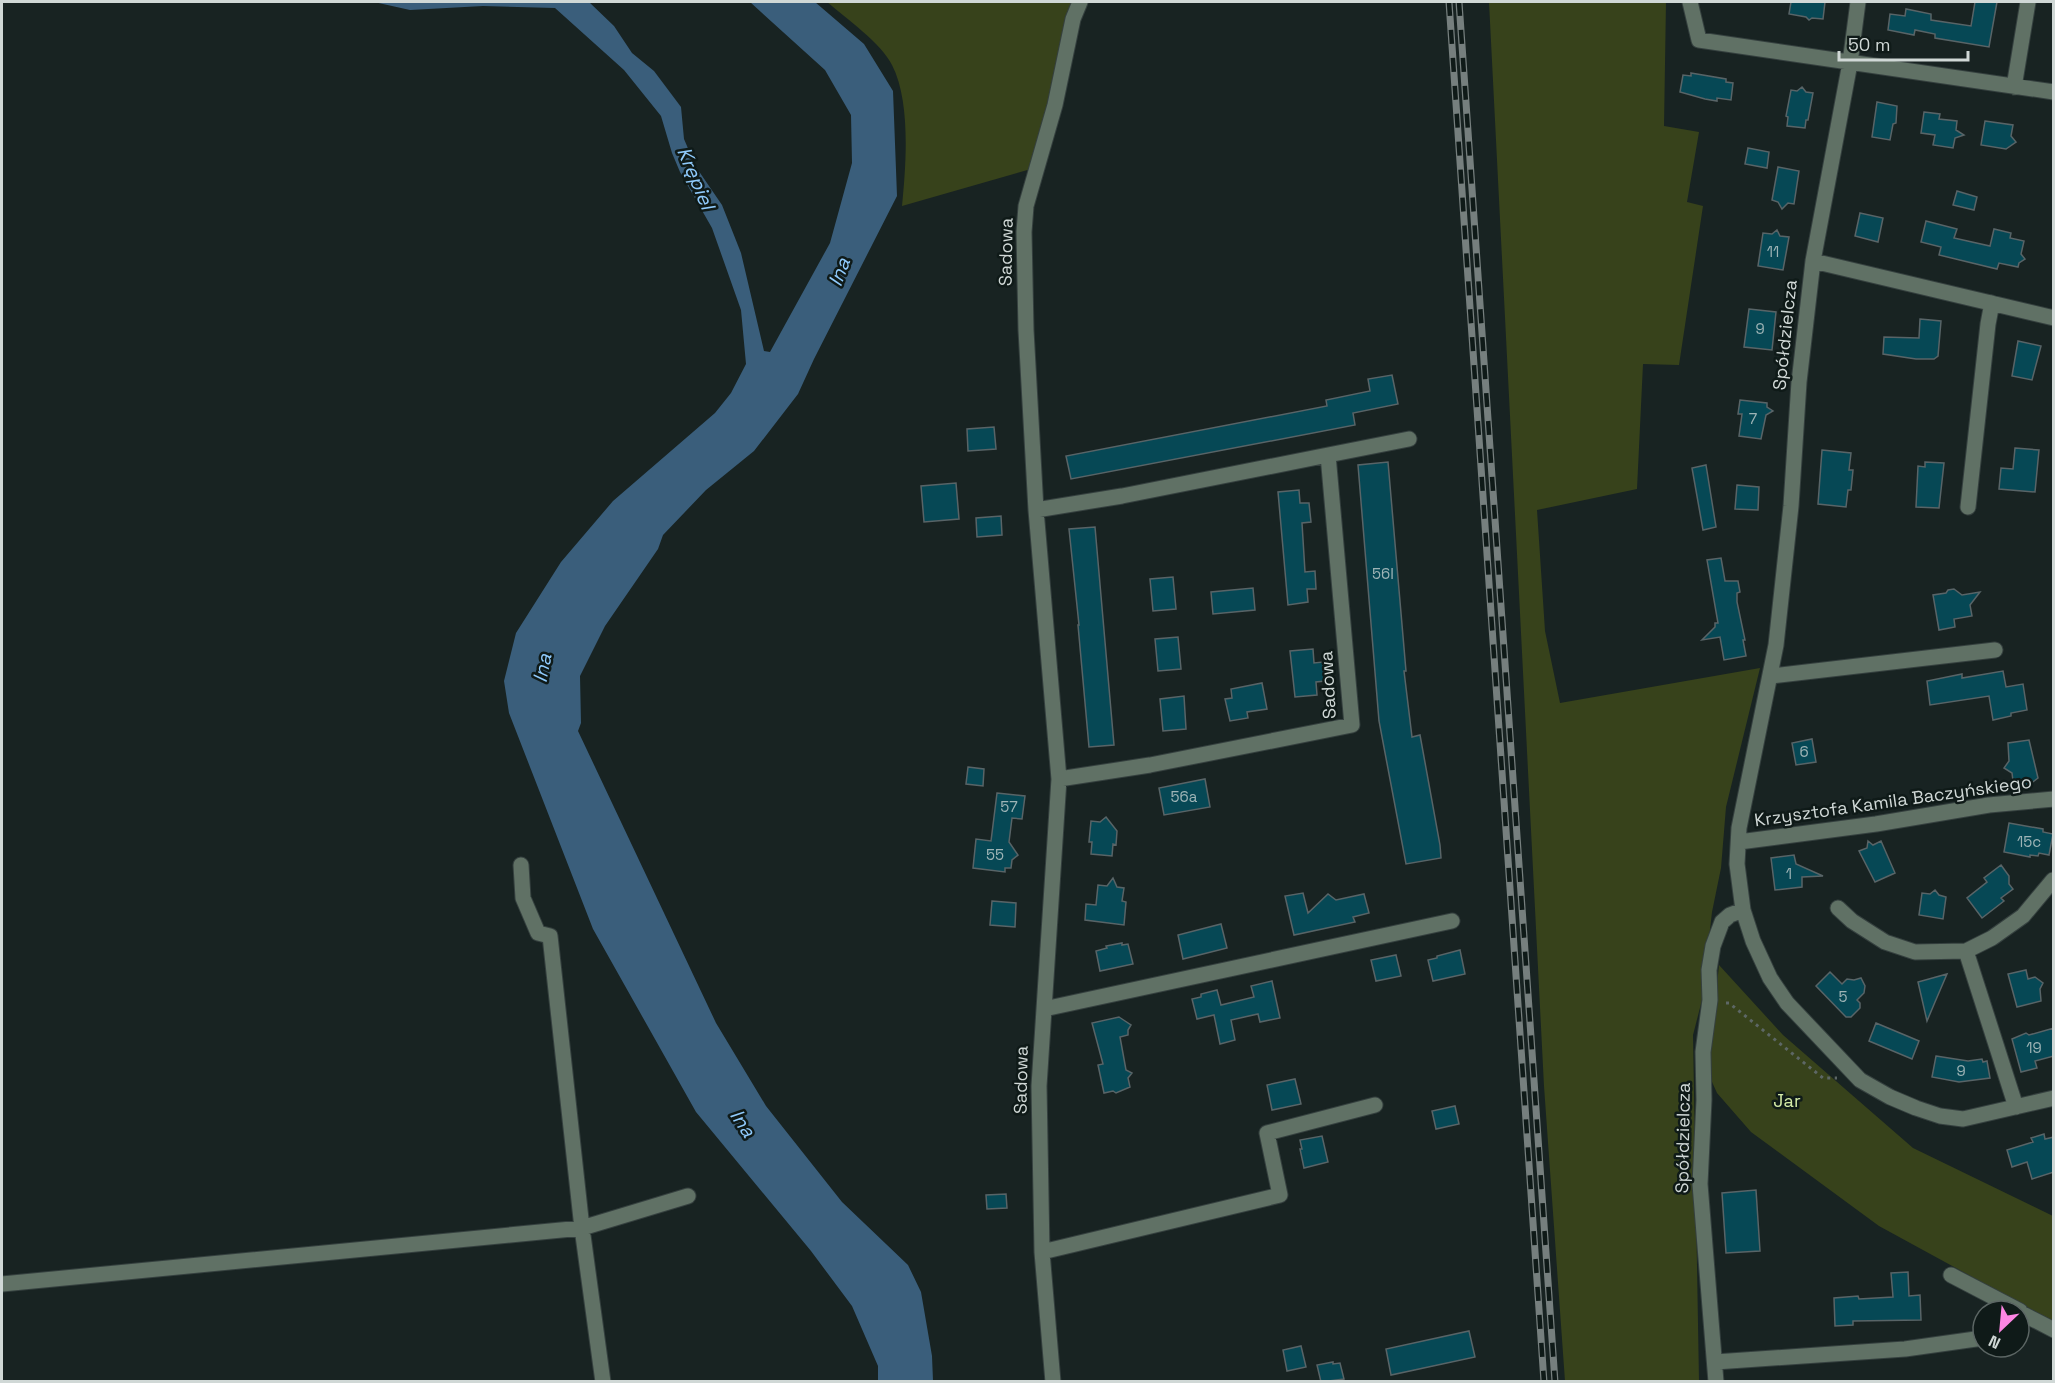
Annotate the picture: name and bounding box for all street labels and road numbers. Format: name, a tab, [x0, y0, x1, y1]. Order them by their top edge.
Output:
street label: Sadowa	[993, 218, 1018, 286]
street label: Spółdzielcza	[1767, 279, 1802, 391]
street label: Sadowa	[1314, 650, 1341, 720]
street label: Krzysztofa Kamila Baczyńskiego	[1753, 770, 2033, 831]
street label: Sadowa	[1008, 1046, 1033, 1114]
street label: Spółdzielcza	[1670, 1082, 1695, 1194]

